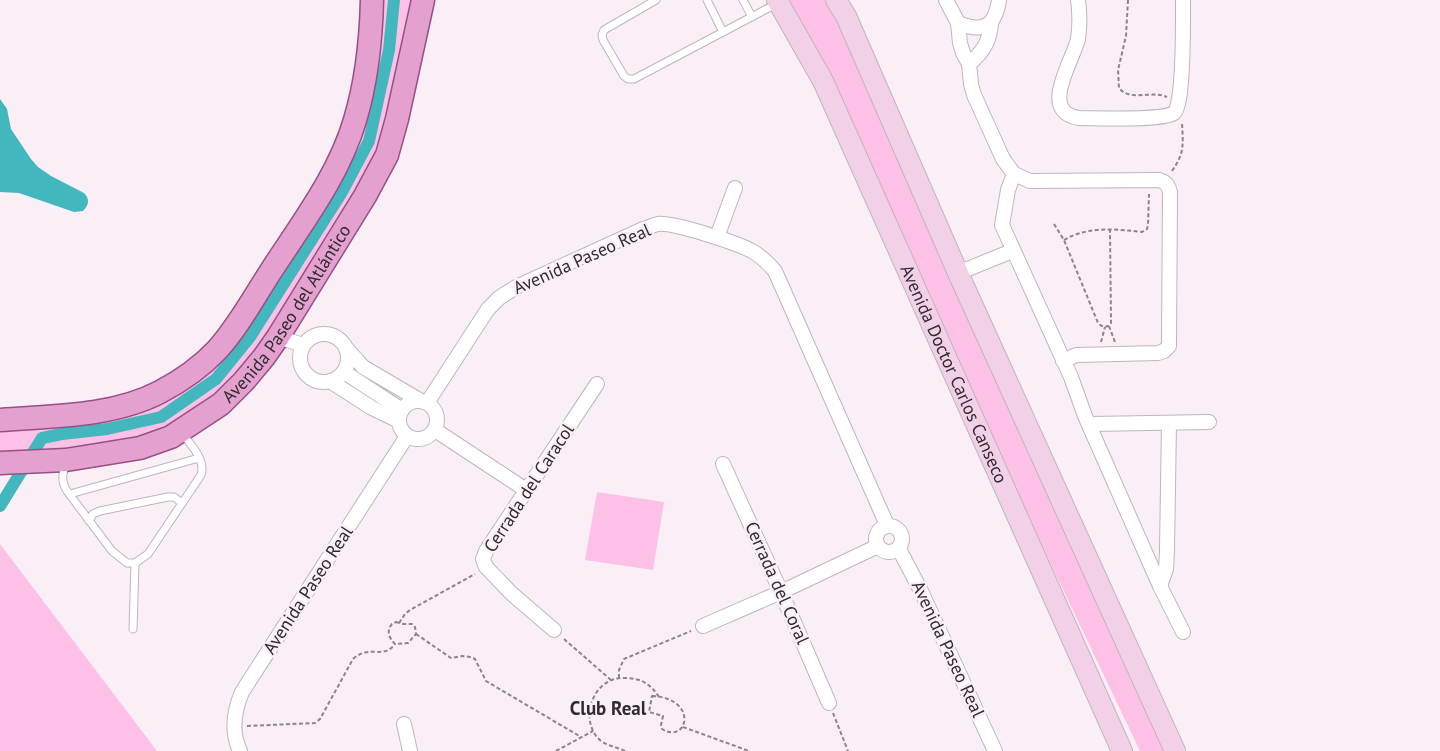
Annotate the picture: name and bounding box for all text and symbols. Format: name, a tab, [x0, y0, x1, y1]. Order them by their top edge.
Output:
street label: Avenida Paseo Real	[509, 218, 655, 299]
street label: Avenida Paseo del Atlántico	[217, 220, 356, 407]
street label: Avenida Doctor Carlos Canseco	[895, 261, 1013, 487]
street label: Cerrada del Caracol	[478, 418, 579, 556]
street label: Cerrada del Coral	[740, 518, 815, 648]
street label: Avenida Paseo Real	[258, 521, 358, 658]
street label: Avenida Paseo Real	[907, 577, 990, 721]
district label: Club Real	[570, 696, 647, 720]

